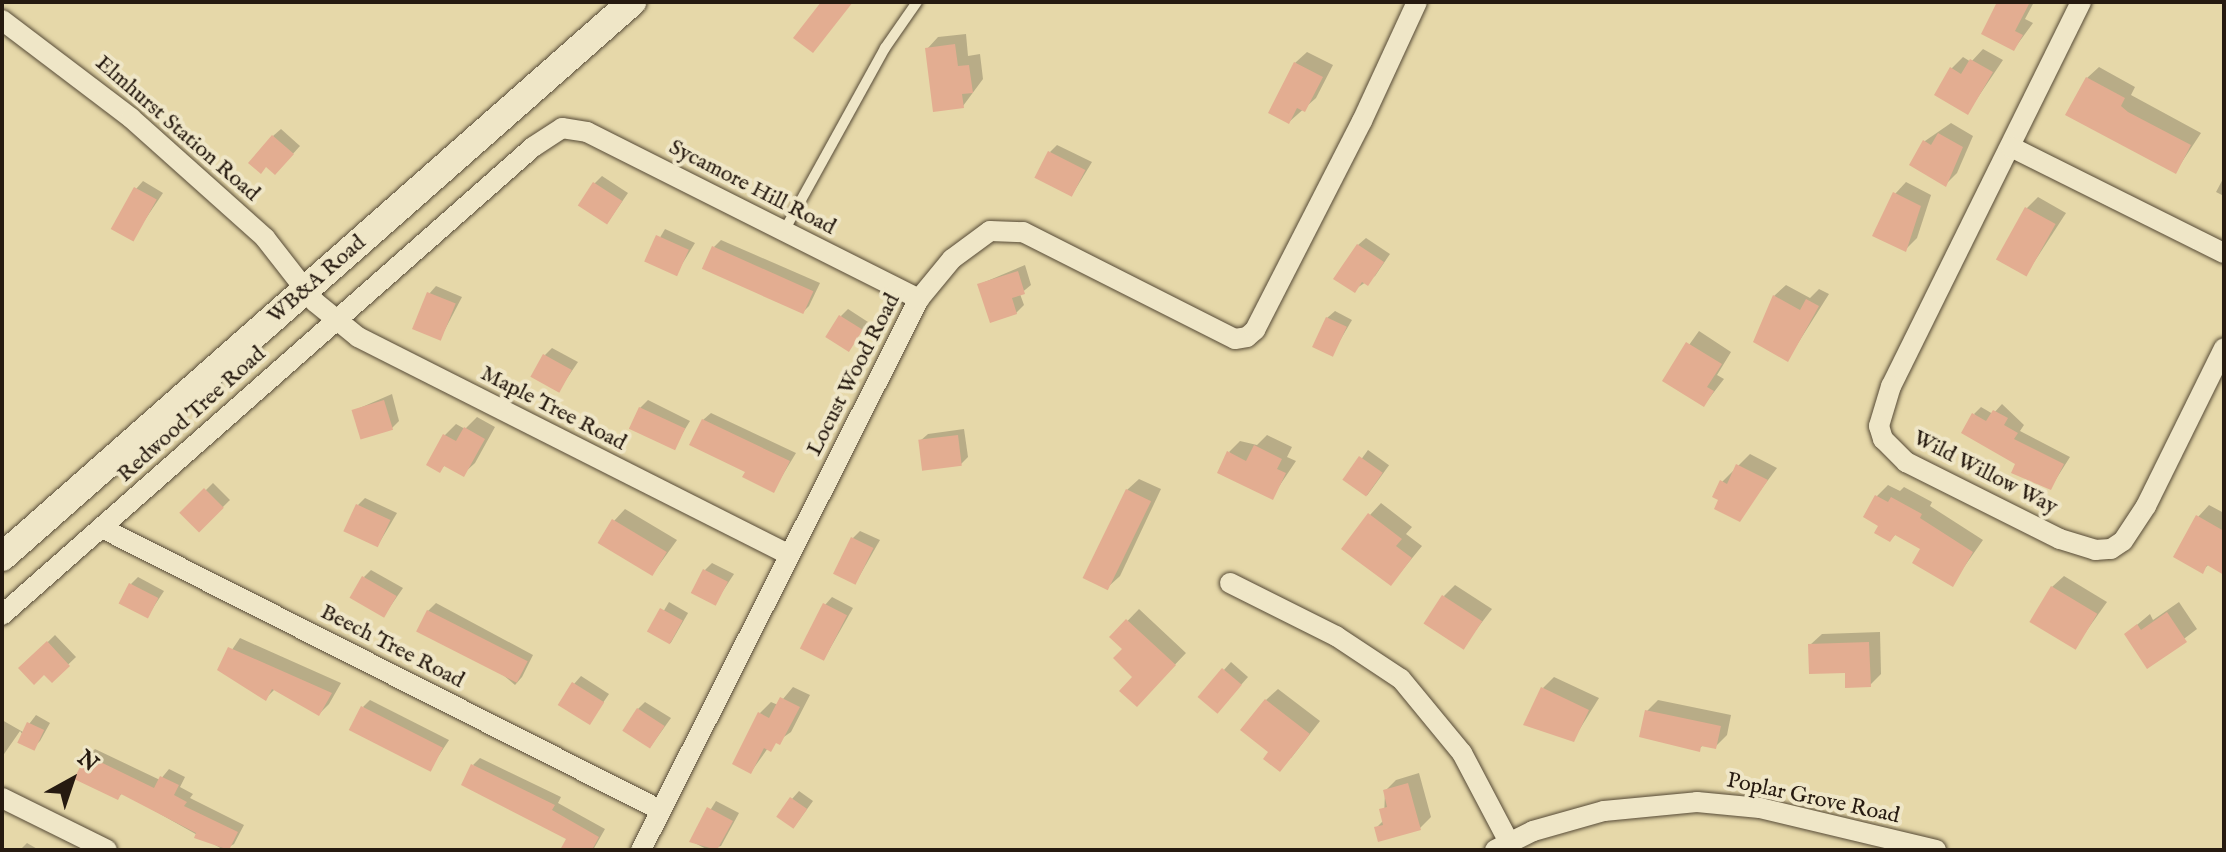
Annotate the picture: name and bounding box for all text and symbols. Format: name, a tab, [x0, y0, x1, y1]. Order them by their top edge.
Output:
street label: Elmhurst Station Road	[89, 50, 265, 208]
street label: Sycamore Hill Road	[664, 135, 840, 241]
street label: WB&A Road	[263, 230, 371, 330]
street label: Locust Wood Road	[802, 290, 906, 460]
street label: Redwood Tree Road	[113, 342, 271, 488]
street label: Maple Tree Road	[476, 361, 630, 457]
street label: Wild Willow Way	[1908, 425, 2062, 521]
street label: Beech Tree Road	[316, 599, 468, 695]
north arrow	[32, 740, 112, 820]
text: N	[71, 745, 104, 778]
street label: Poplar Grove Road	[1724, 768, 1902, 830]

